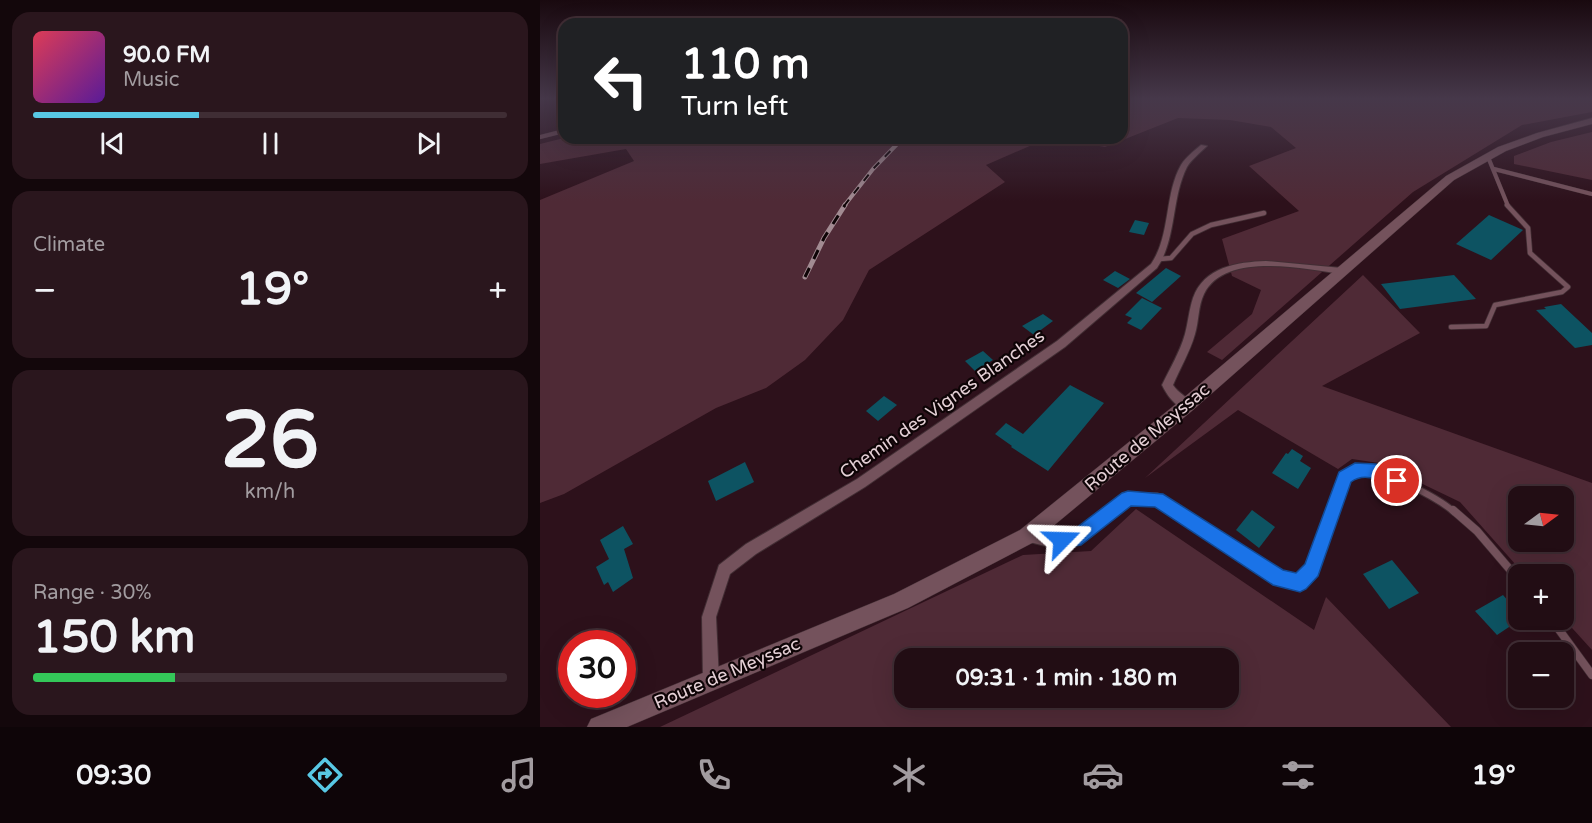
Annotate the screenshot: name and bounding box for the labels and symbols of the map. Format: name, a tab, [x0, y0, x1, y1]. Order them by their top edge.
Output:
street label: Chemin des Vignes Blanches	[835, 325, 1049, 483]
street label: Route de Meyssac	[1080, 378, 1214, 496]
pin	[1371, 455, 1422, 506]
north arrow	[1508, 486, 1574, 552]
position arrow	[1030, 508, 1094, 572]
speed limit sign: 30	[558, 630, 636, 708]
street label: Route de Meyssac	[651, 632, 803, 714]

